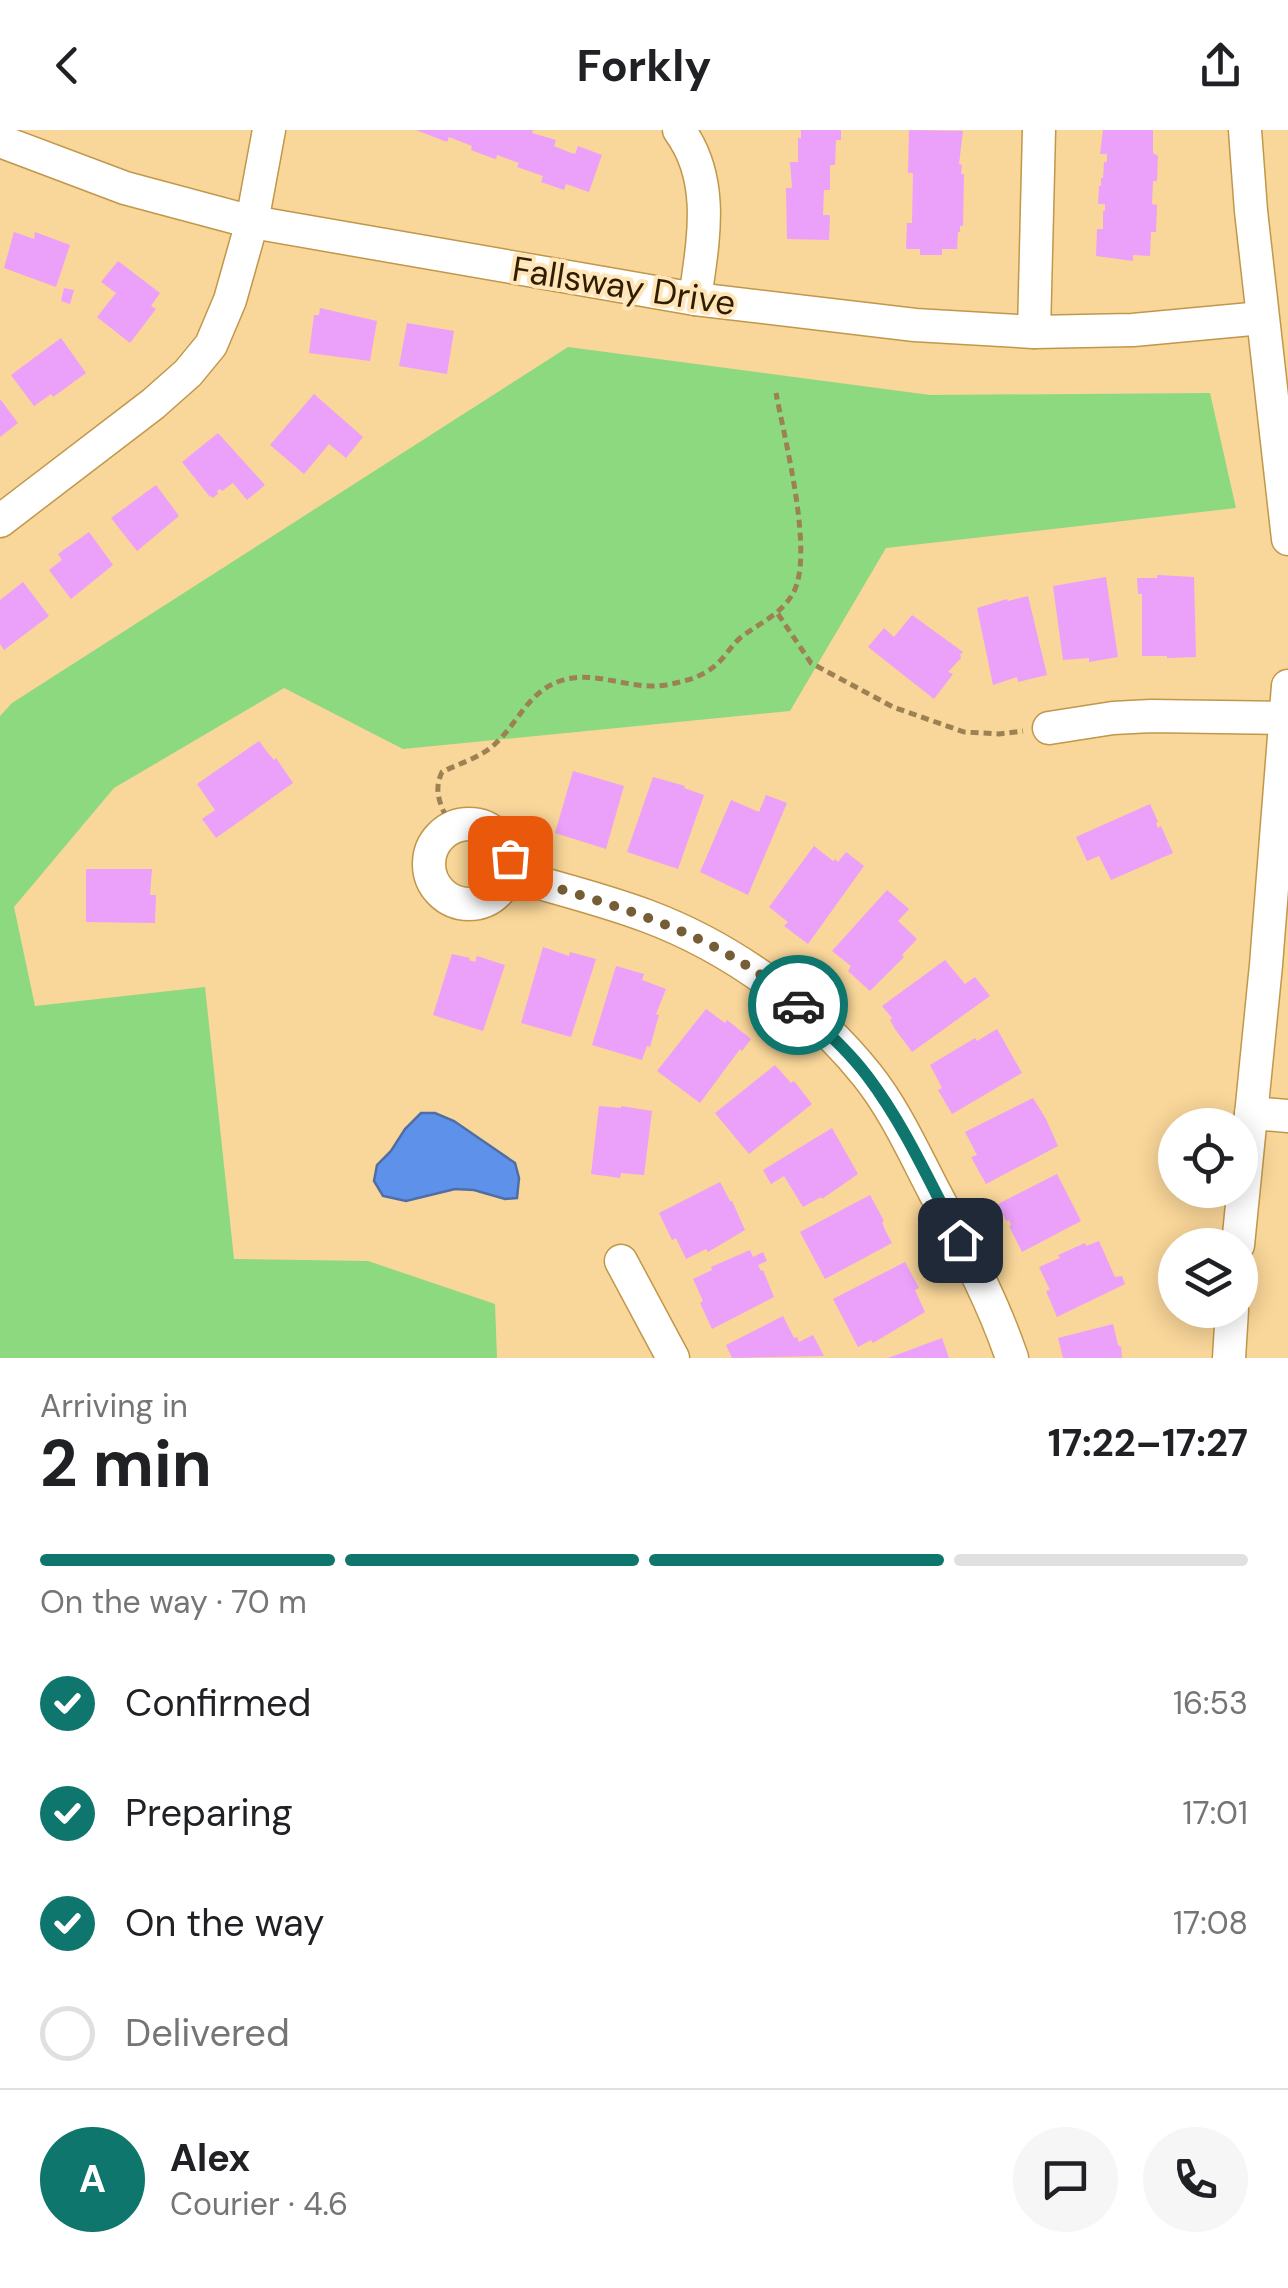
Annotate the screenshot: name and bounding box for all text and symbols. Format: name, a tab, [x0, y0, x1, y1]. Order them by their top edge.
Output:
text: Forkly	[577, 36, 711, 95]
icon: back	[40, 38, 95, 93]
icon: share	[1193, 38, 1248, 93]
street label: Fallsway Drive	[509, 246, 739, 326]
pin	[468, 816, 553, 901]
icon: bag	[483, 831, 538, 886]
courier	[748, 955, 848, 1055]
icon: car	[771, 978, 826, 1033]
map controls	[1158, 1108, 1258, 1328]
button: locate	[1158, 1108, 1258, 1208]
pin	[918, 1198, 1003, 1283]
icon: home	[933, 1213, 988, 1268]
button: layers	[1158, 1228, 1258, 1328]
text: Arriving in	[40, 1385, 188, 1427]
text: 17:22–17:27	[1048, 1418, 1248, 1468]
text: 2 min	[40, 1422, 212, 1506]
text: On the way · 70 m	[40, 1581, 307, 1623]
icon: check	[40, 1676, 95, 1731]
text: Confirmed	[125, 1678, 311, 1728]
text: 16:53	[1173, 1682, 1248, 1724]
icon: check	[40, 1786, 95, 1841]
text: Preparing	[125, 1788, 293, 1838]
text: 17:01	[1183, 1792, 1248, 1834]
icon: check	[40, 1896, 95, 1951]
text: On the way	[125, 1898, 324, 1948]
text: 17:08	[1173, 1902, 1248, 1944]
text: Delivered	[125, 2008, 290, 2058]
button: chat	[1013, 2127, 1118, 2232]
button: phone	[1143, 2127, 1248, 2232]
text: Alex	[170, 2133, 250, 2183]
text: A	[79, 2154, 106, 2204]
text: Courier · 4.6	[170, 2183, 348, 2225]

